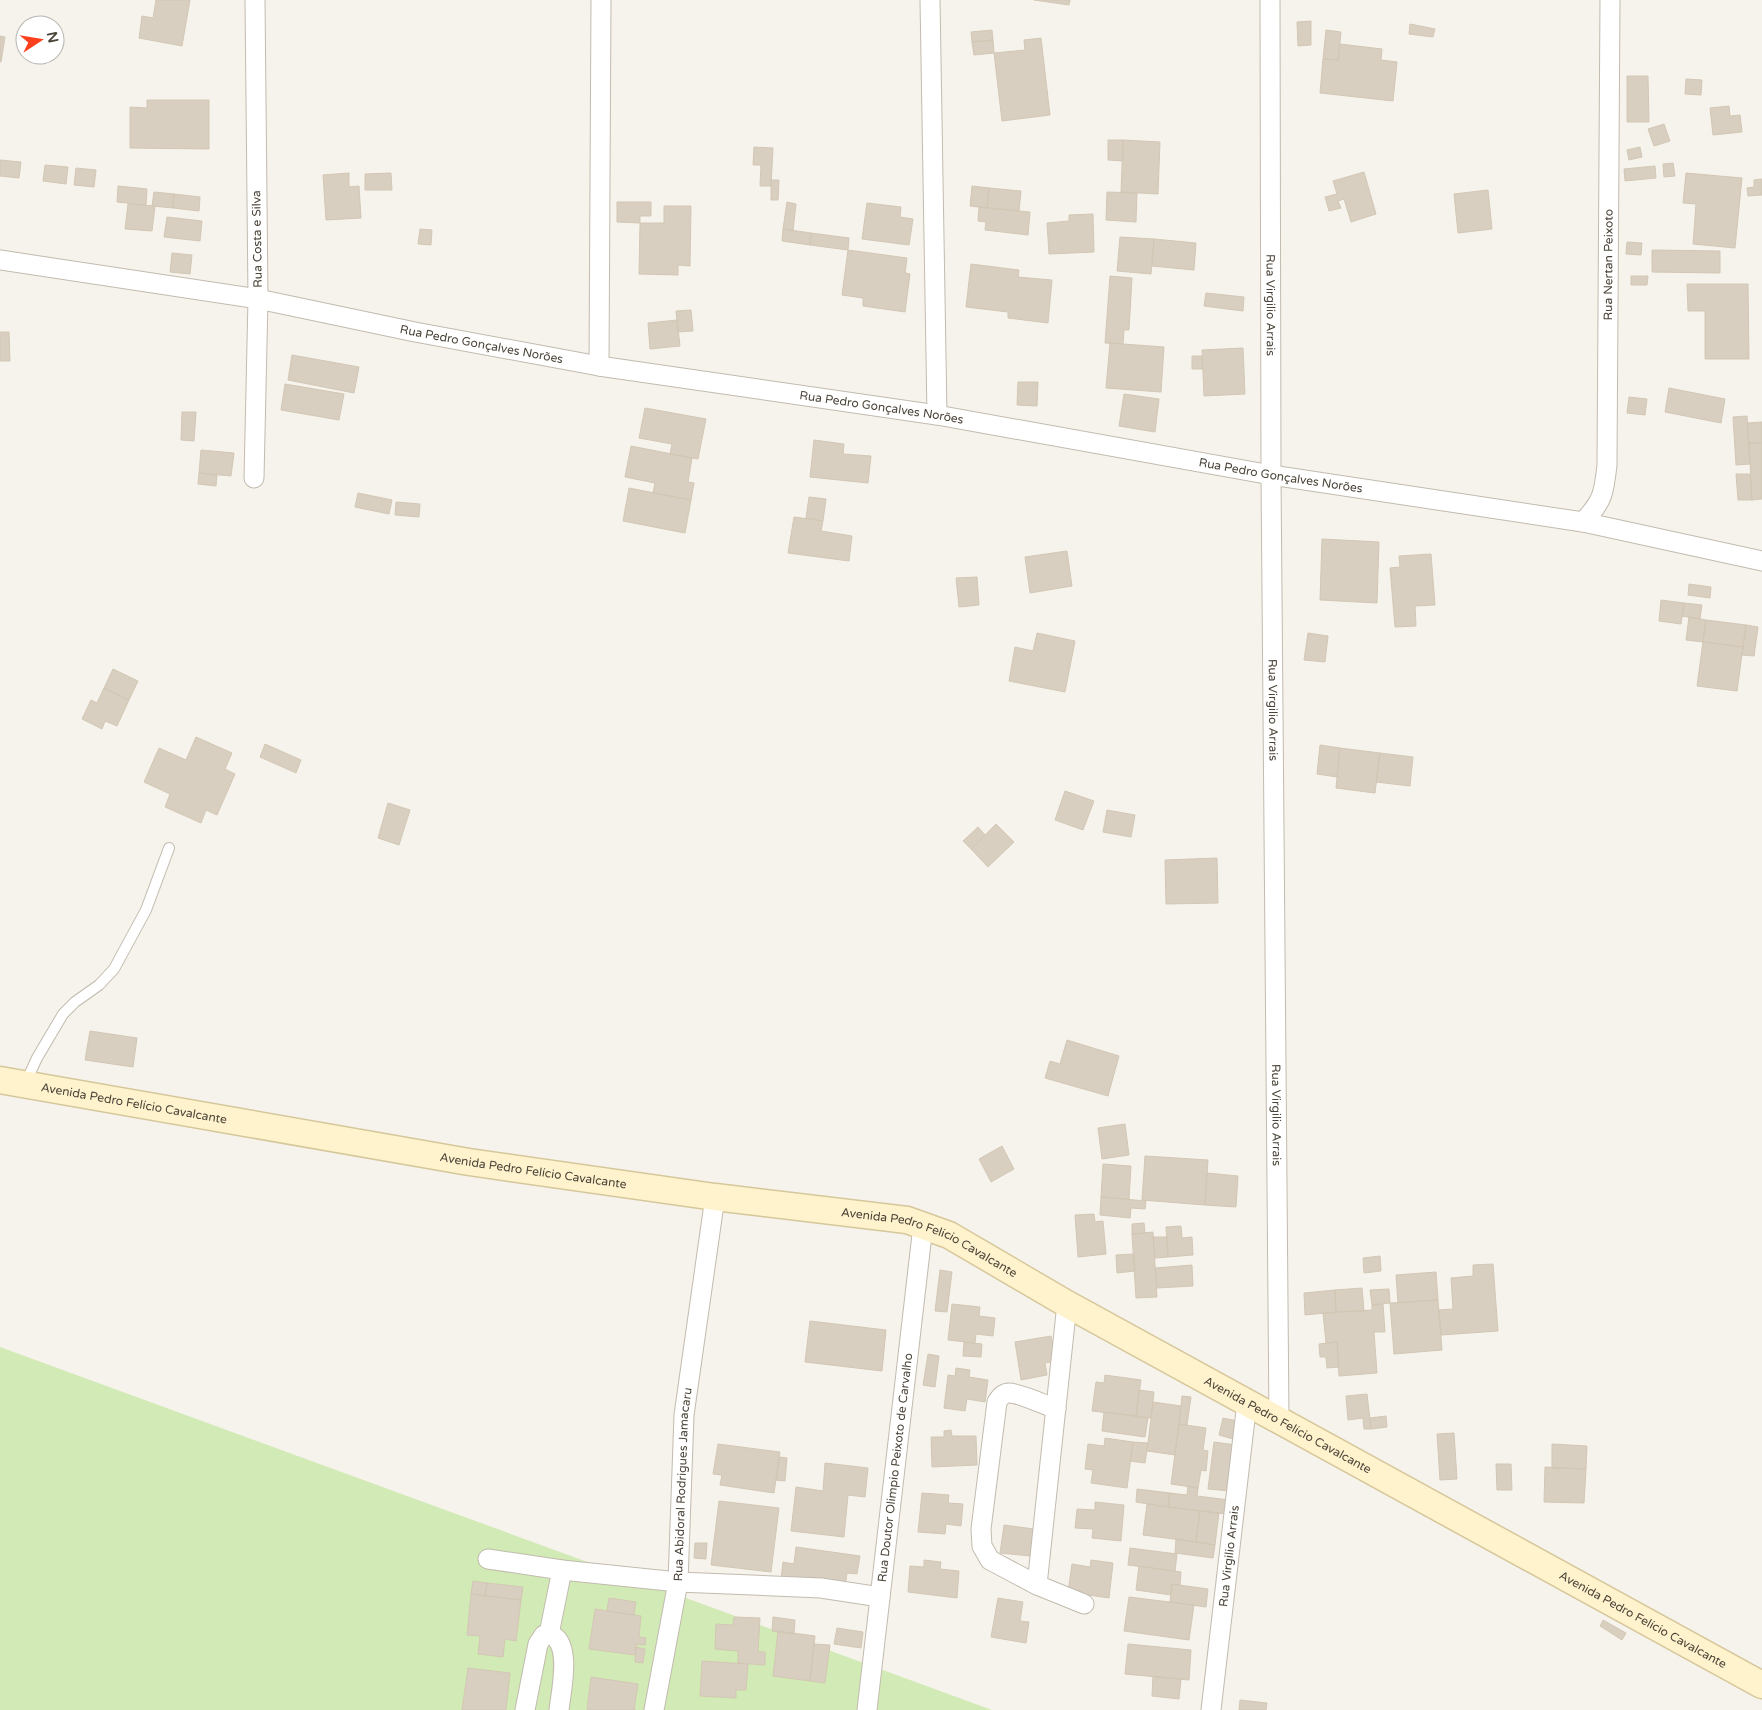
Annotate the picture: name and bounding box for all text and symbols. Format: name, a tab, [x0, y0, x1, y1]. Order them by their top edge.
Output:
north arrow	[15, 15, 65, 65]
text: N	[43, 30, 62, 45]
street label: Rua Costa e Silva	[249, 190, 265, 288]
street label: Rua Nertan Peixoto	[1601, 209, 1616, 320]
street label: Rua Virgilio Arrais	[1264, 254, 1278, 356]
street label: Rua Pedro Gonçalves Norões	[399, 322, 565, 366]
street label: Rua Pedro Gonçalves Norões	[799, 388, 965, 427]
street label: Rua Pedro Gonçalves Norões	[1198, 455, 1364, 496]
street label: Rua Virgilio Arrais	[1266, 659, 1280, 761]
street label: Rua Virgilio Arrais	[1269, 1064, 1284, 1166]
street label: Avenida Pedro Felício Cavalcante	[40, 1080, 228, 1127]
street label: Avenida Pedro Felício Cavalcante	[439, 1150, 628, 1191]
street label: Avenida Pedro Felício Cavalcante	[840, 1205, 1020, 1280]
street label: Rua Doutor Olimpio Peixoto de Carvalho	[875, 1352, 915, 1583]
street label: Avenida Pedro Felício Cavalcante	[1202, 1374, 1374, 1477]
street label: Rua Abidoral Rodrigues Jamacaru	[671, 1386, 695, 1582]
street label: Rua Virgilio Arrais	[1216, 1504, 1242, 1608]
street label: Avenida Pedro Felício Cavalcante	[1557, 1568, 1729, 1671]

